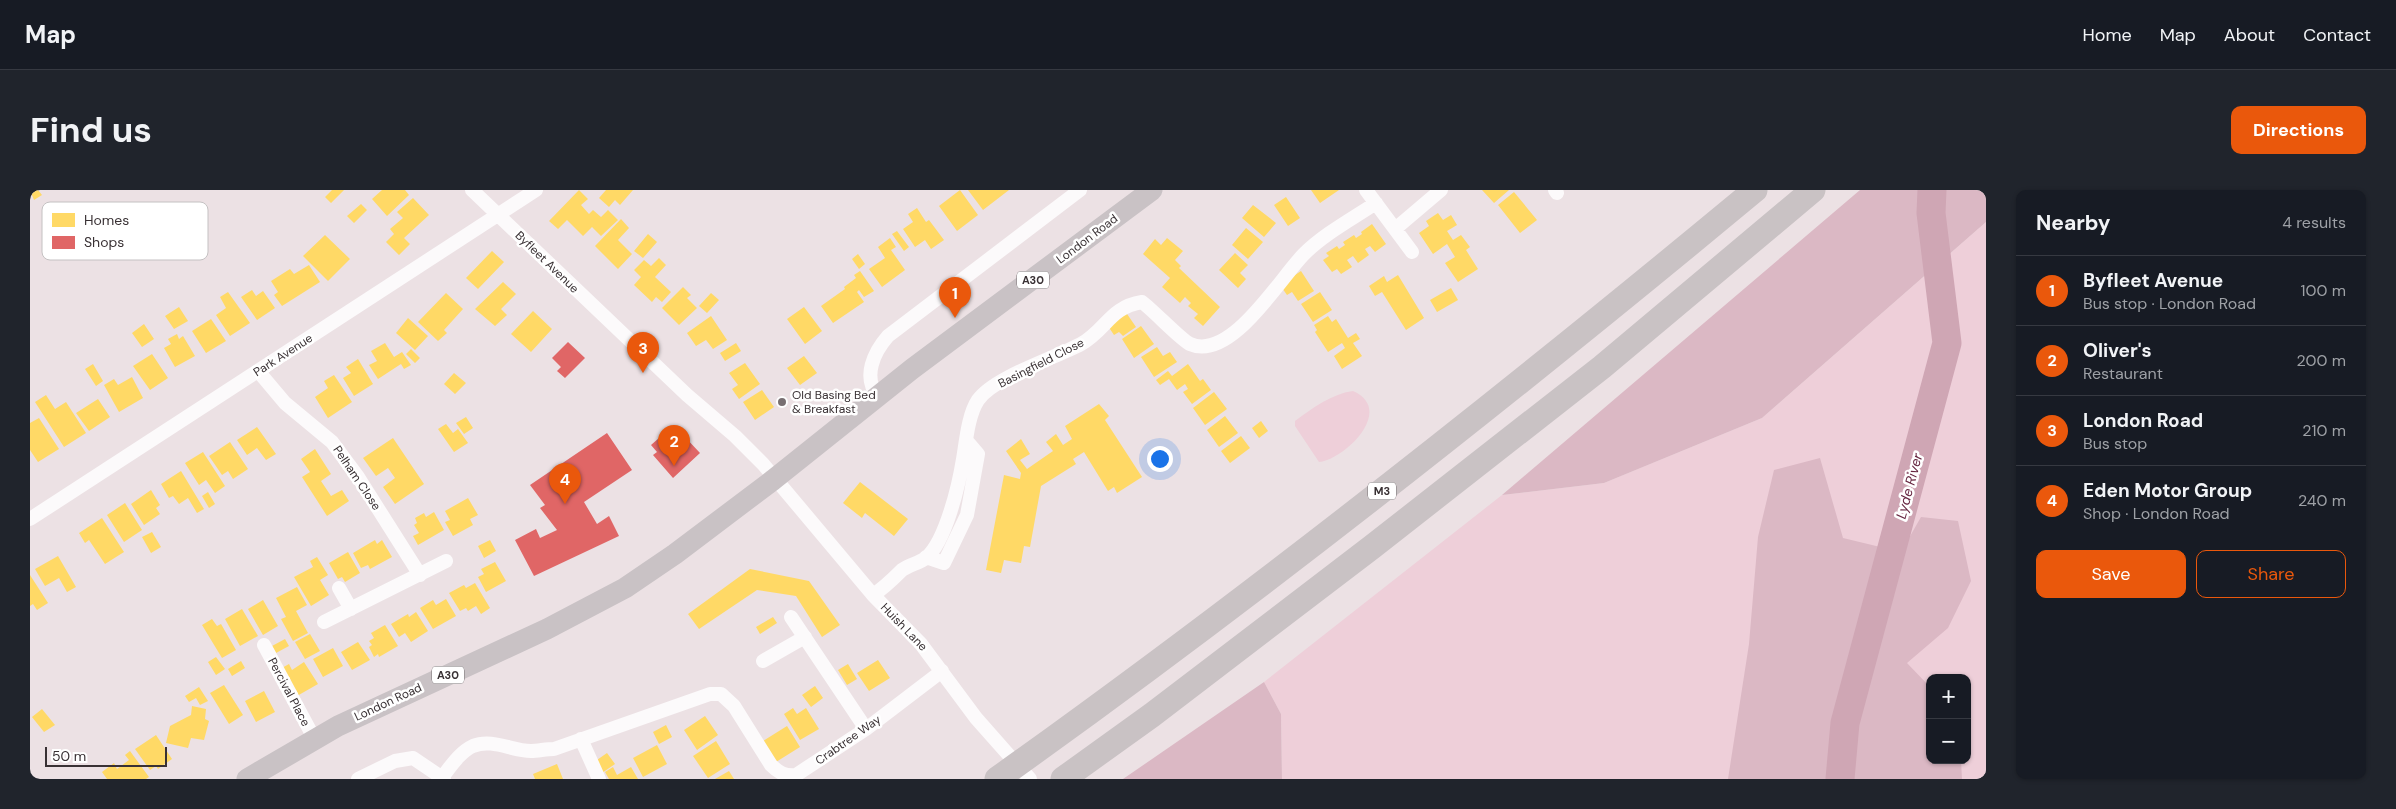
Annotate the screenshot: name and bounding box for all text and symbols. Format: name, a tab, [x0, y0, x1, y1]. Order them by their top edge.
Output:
text: Map	[25, 19, 76, 50]
text: Home	[2082, 23, 2132, 47]
text: Map	[2160, 23, 2196, 47]
text: About	[2224, 23, 2275, 47]
text: Contact	[2303, 23, 2371, 47]
button: Directions	[2231, 106, 2366, 154]
text: Find us	[30, 107, 152, 153]
legend	[42, 202, 208, 260]
text: Nearby	[2036, 209, 2110, 237]
text: Homes	[84, 211, 129, 229]
street label: London Road	[1053, 211, 1121, 267]
text: 4 results	[2282, 212, 2346, 233]
street label: Byfleet Avenue	[512, 227, 582, 297]
text: Shops	[84, 233, 124, 251]
text: Byfleet Avenue	[2083, 268, 2223, 293]
road number: A30	[1017, 272, 1049, 288]
pin: 1	[939, 277, 971, 318]
text: 1	[2049, 280, 2055, 301]
text: 100 m	[2301, 280, 2346, 301]
text: Bus stop · London Road	[2083, 293, 2256, 314]
street label: Park Avenue	[250, 330, 316, 380]
pin: 3	[627, 332, 659, 373]
street label: Basingfield Close	[995, 334, 1087, 392]
text: Oliver's	[2083, 338, 2152, 363]
text: 2	[2047, 350, 2057, 371]
text: 200 m	[2297, 350, 2346, 371]
text: Restaurant	[2083, 363, 2163, 384]
place label: Old Basing Bed & Breakfast	[792, 387, 876, 417]
marker: Old Basing Bed & Breakfast	[776, 396, 788, 408]
text: London Road	[2083, 408, 2203, 433]
text: 3	[2047, 420, 2057, 441]
text: 210 m	[2302, 420, 2346, 441]
pin: 2	[658, 425, 690, 466]
text: Bus stop	[2083, 433, 2147, 454]
street label: Pelham Close	[329, 443, 385, 514]
your location	[1147, 446, 1173, 472]
water label: Lyde River	[1892, 450, 1927, 521]
pin: 4	[549, 463, 581, 504]
text: Eden Motor Group	[2083, 478, 2252, 503]
road number: M3	[1368, 482, 1396, 500]
text: 4	[2047, 490, 2057, 511]
text: 240 m	[2298, 490, 2346, 511]
text: Shop · London Road	[2083, 503, 2230, 524]
button: Save	[2036, 550, 2186, 598]
button: Share	[2196, 550, 2346, 598]
street label: Huish Lane	[877, 600, 931, 654]
street label: Percival Place	[264, 655, 314, 729]
road number: A30	[432, 666, 464, 684]
map controls	[1926, 674, 1971, 764]
button: +	[1926, 674, 1971, 719]
street label: London Road	[352, 679, 424, 725]
street label: Crabtree Way	[812, 711, 884, 769]
button: −	[1926, 719, 1971, 764]
scale bar	[45, 744, 168, 767]
text: 50 m	[52, 747, 86, 765]

